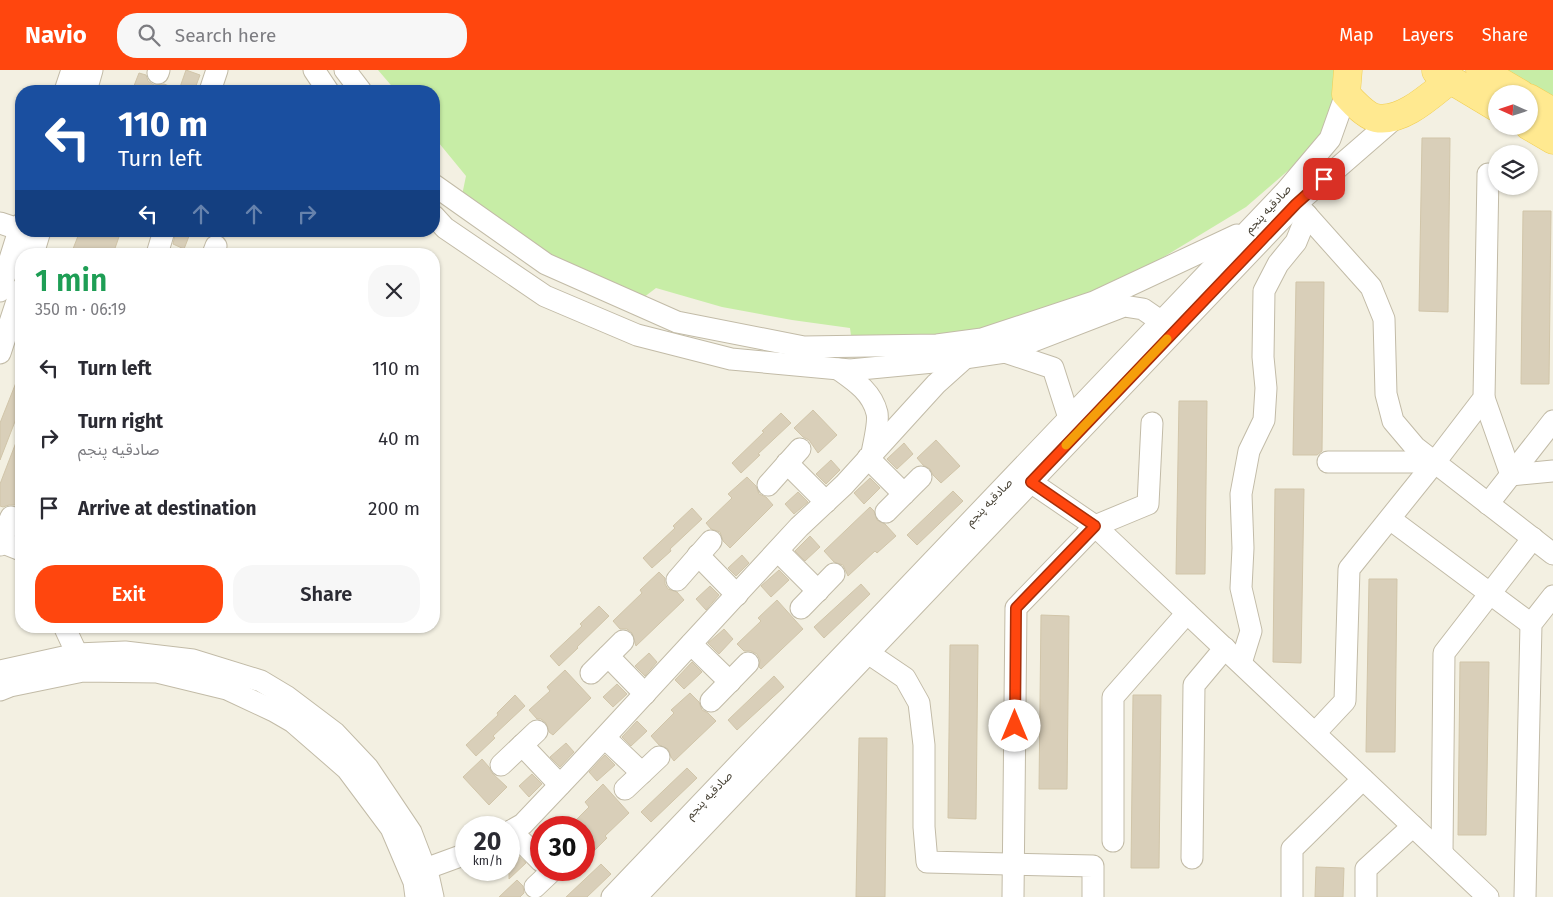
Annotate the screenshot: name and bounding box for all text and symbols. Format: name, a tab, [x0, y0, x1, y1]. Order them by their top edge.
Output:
search box	[117, 13, 467, 58]
text: Navio	[25, 21, 87, 49]
icon: search	[135, 21, 163, 49]
text: Search here	[175, 24, 276, 47]
text: Map	[1339, 24, 1374, 46]
text: Layers	[1402, 24, 1454, 46]
text: Share	[1482, 24, 1528, 46]
north arrow	[1488, 85, 1538, 135]
map controls	[1488, 85, 1538, 195]
text: 110 m	[118, 103, 208, 145]
icon: left	[35, 105, 100, 170]
text: Turn left	[118, 145, 202, 172]
button: layers	[1488, 145, 1538, 195]
pin	[1303, 158, 1345, 200]
icon: arrive	[1310, 165, 1338, 193]
street label: صادقیه پنجم	[1242, 182, 1295, 237]
icon: left	[134, 200, 162, 228]
icon: ahead	[187, 200, 215, 228]
icon: ahead	[240, 200, 268, 228]
icon: right	[293, 200, 321, 228]
text: 1 min	[35, 263, 107, 299]
button: close	[368, 265, 420, 317]
text: 350 m · 06:19	[35, 300, 126, 319]
icon: left	[35, 354, 63, 382]
text: Turn left	[78, 357, 152, 380]
text: 110 m	[372, 357, 420, 380]
text: Turn right	[78, 410, 163, 433]
icon: right	[35, 424, 63, 452]
text: 40 m	[378, 427, 420, 450]
text: صادقیه پنجم	[78, 440, 159, 459]
street label: صادقیه پنجم	[963, 475, 1017, 530]
icon: arrive	[35, 494, 63, 522]
text: Arrive at destination	[78, 497, 257, 520]
text: 200 m	[368, 497, 420, 520]
button: Exit	[35, 565, 223, 623]
button: Share	[233, 565, 420, 623]
position arrow	[988, 699, 1040, 751]
street label: صادقیه پنجم	[683, 768, 737, 823]
speed limit sign: 30	[530, 816, 595, 881]
text: 20	[474, 827, 501, 857]
text: km/h	[473, 854, 502, 868]

